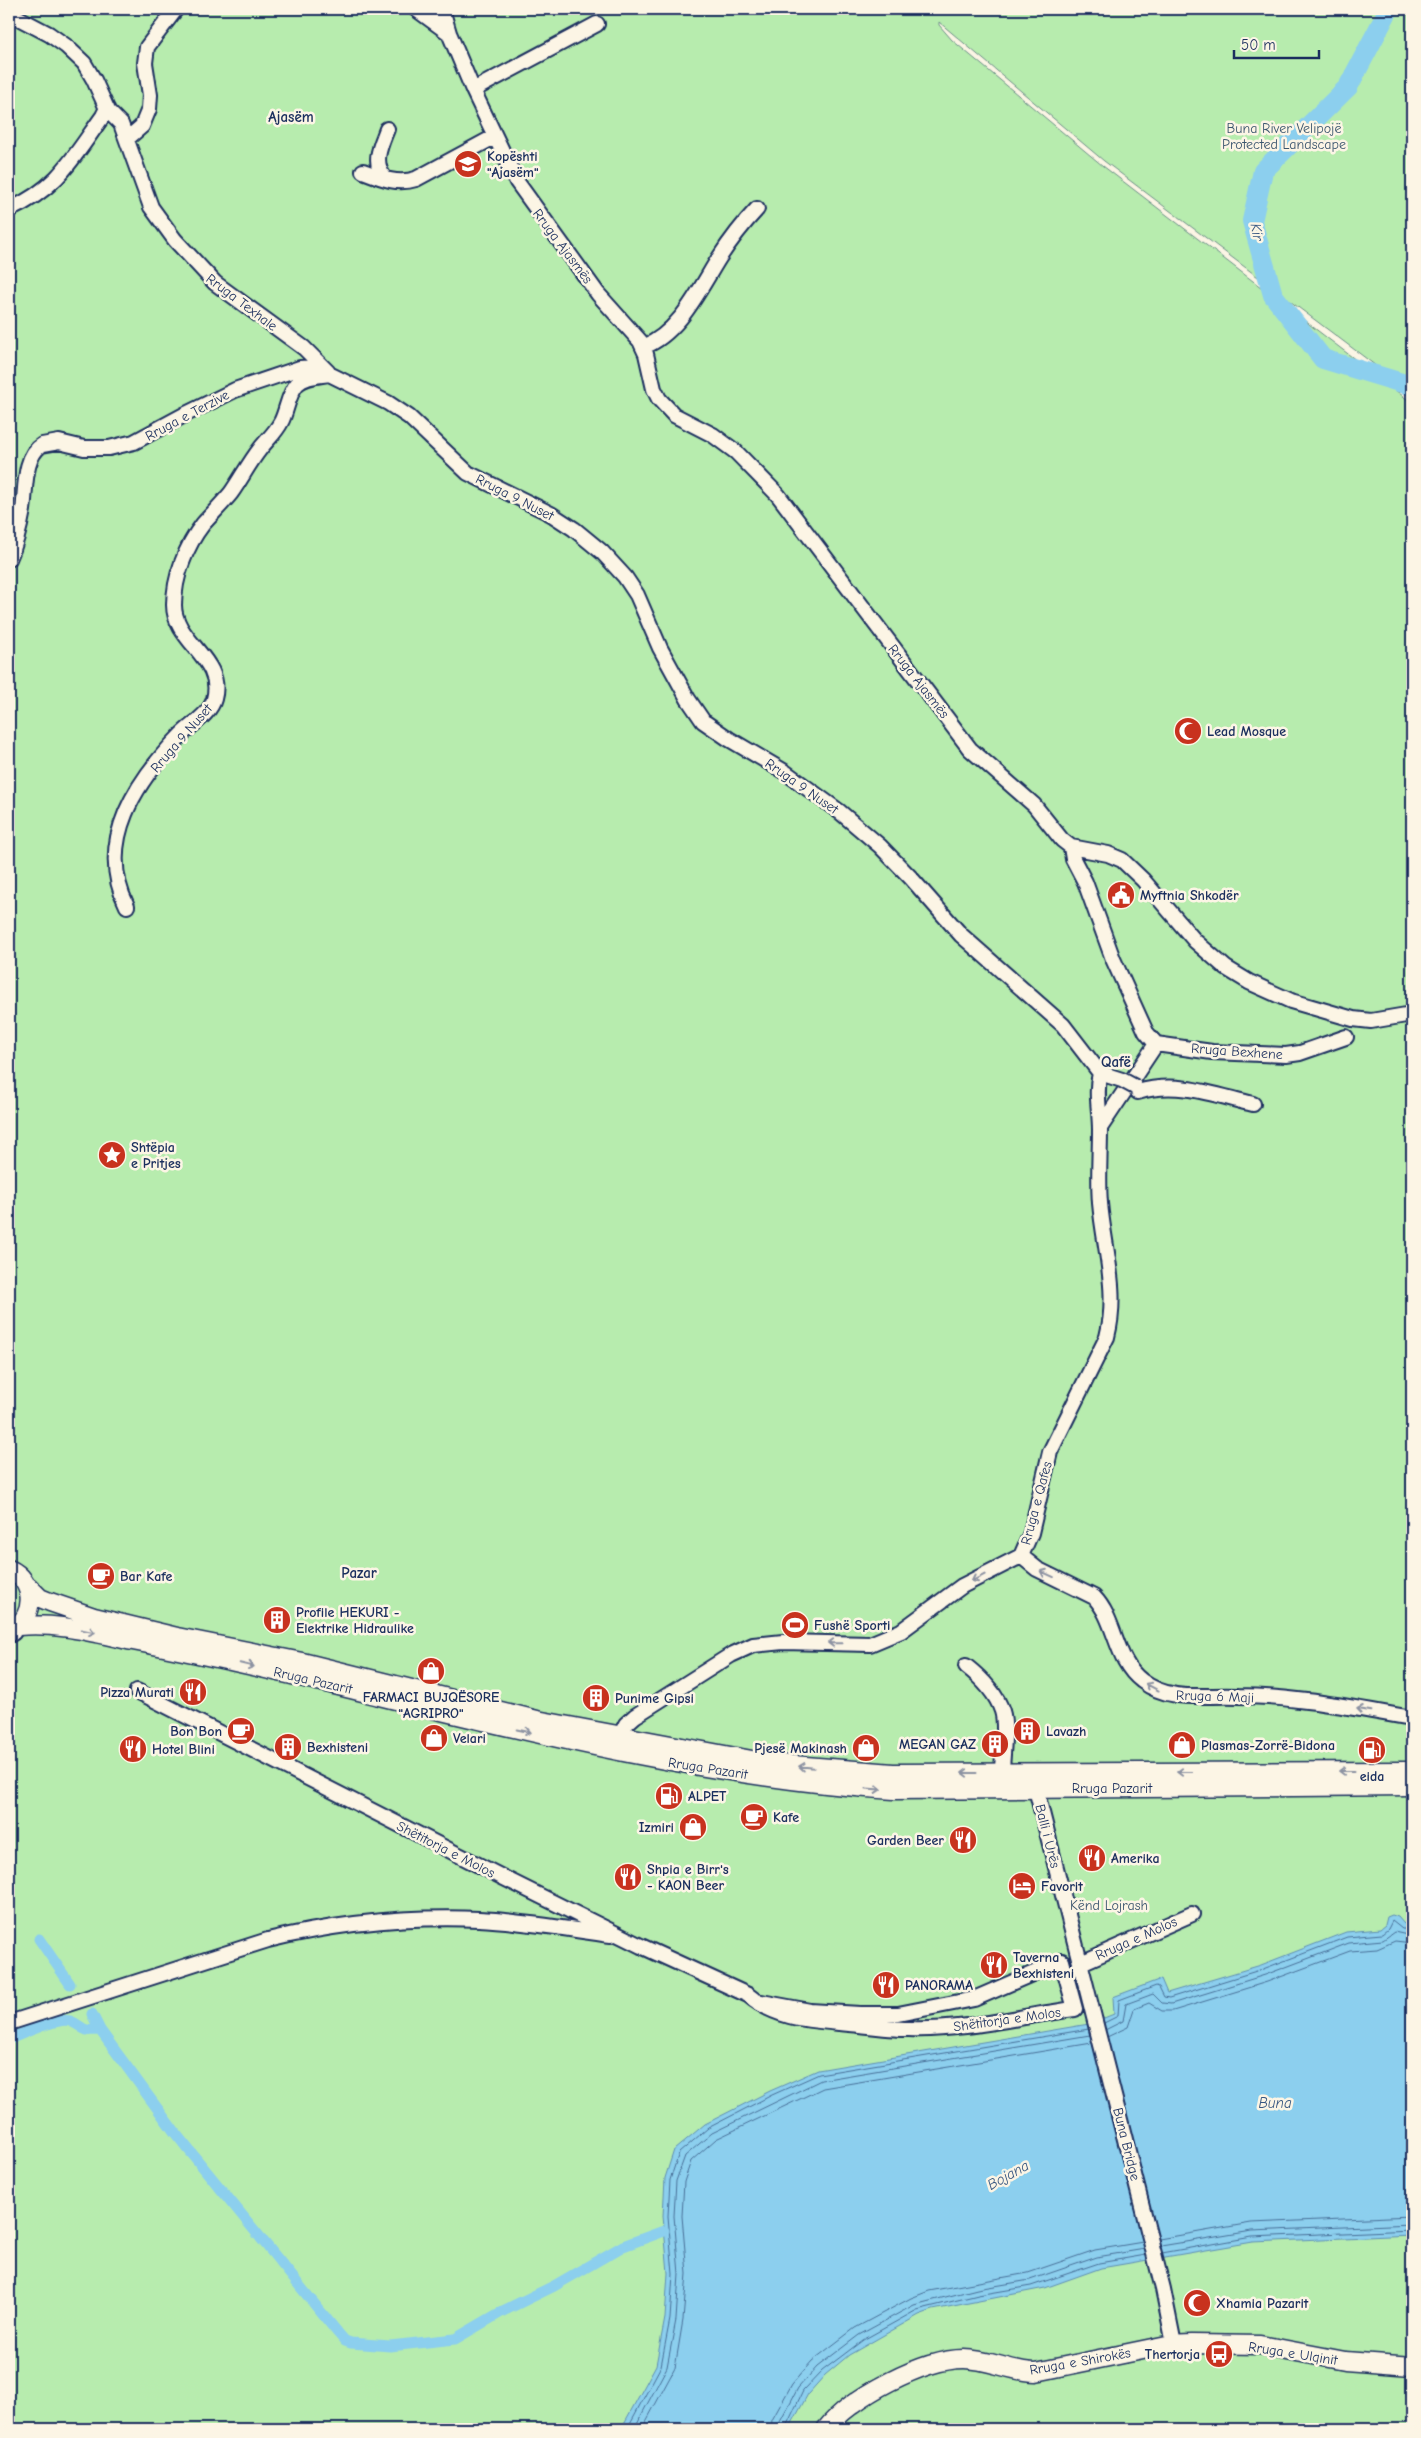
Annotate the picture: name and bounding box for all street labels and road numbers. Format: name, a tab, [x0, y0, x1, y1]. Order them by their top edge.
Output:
street label: Rruga Ajasmës	[529, 206, 596, 287]
street label: Rruga Texhale	[203, 270, 281, 335]
street label: Rruga e Terzive	[142, 386, 232, 445]
street label: Rruga 9 Nuset	[473, 470, 558, 525]
street label: Rruga Ajasmës	[884, 641, 953, 722]
street label: Rruga 9 Nuset	[147, 700, 217, 776]
street label: Rruga 9 Nuset	[762, 755, 842, 819]
street label: Rruga Bexhene	[1190, 1040, 1283, 1063]
street label: Rruga e Qafes	[1017, 1459, 1056, 1547]
street label: Rruga Pazarit	[272, 1663, 355, 1698]
street label: Rruga 6 Maji	[1176, 1687, 1254, 1706]
street label: Rruga Pazarit	[667, 1754, 750, 1783]
street label: Rruga Pazarit	[1072, 1780, 1153, 1797]
street label: Balli i Urës	[1031, 1802, 1064, 1870]
street label: Shëtitorja e Molos	[394, 1817, 498, 1882]
street label: Rruga e Molos	[1093, 1913, 1180, 1964]
street label: Shëtitorja e Molos	[952, 2004, 1062, 2035]
street label: Buna Bridge	[1109, 2106, 1144, 2182]
street label: Rruga e Ulqinit	[1247, 2338, 1340, 2369]
street label: Rruga e Shirokës	[1028, 2344, 1132, 2379]

